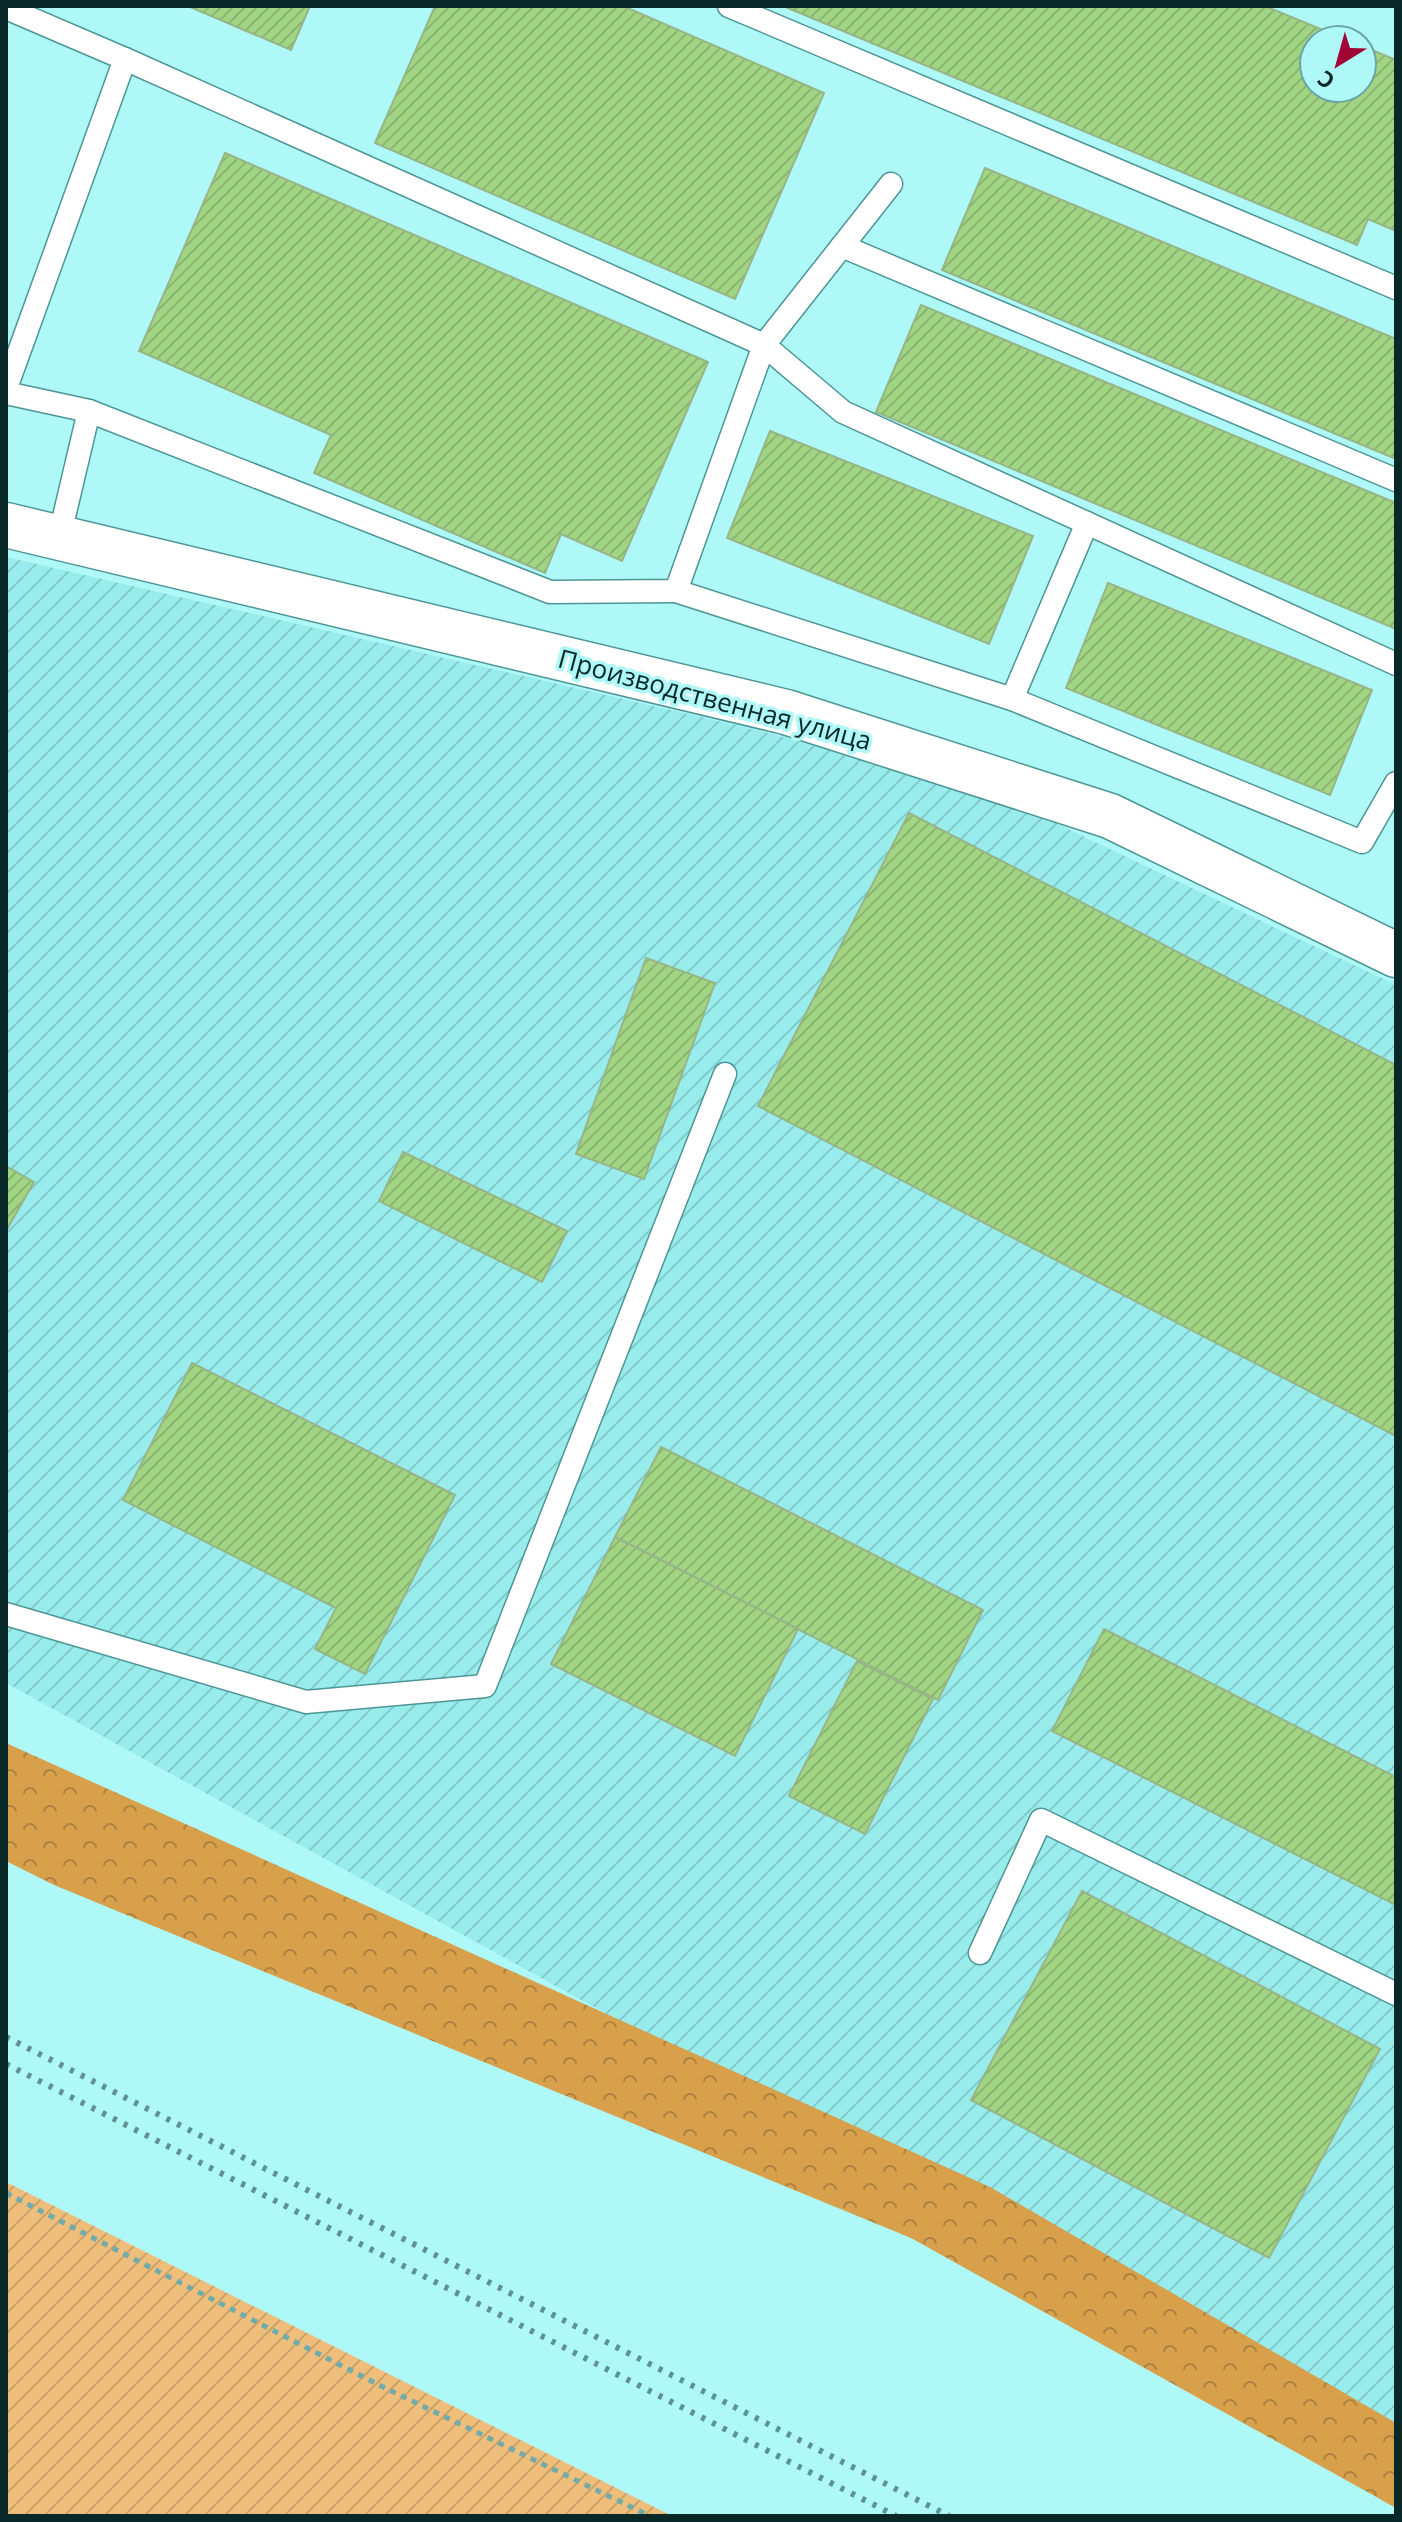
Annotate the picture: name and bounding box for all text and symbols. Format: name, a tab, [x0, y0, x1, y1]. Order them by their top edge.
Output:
north arrow	[1298, 24, 1378, 104]
text: С	[1311, 65, 1340, 97]
street label: Производственная улица	[554, 640, 876, 758]

